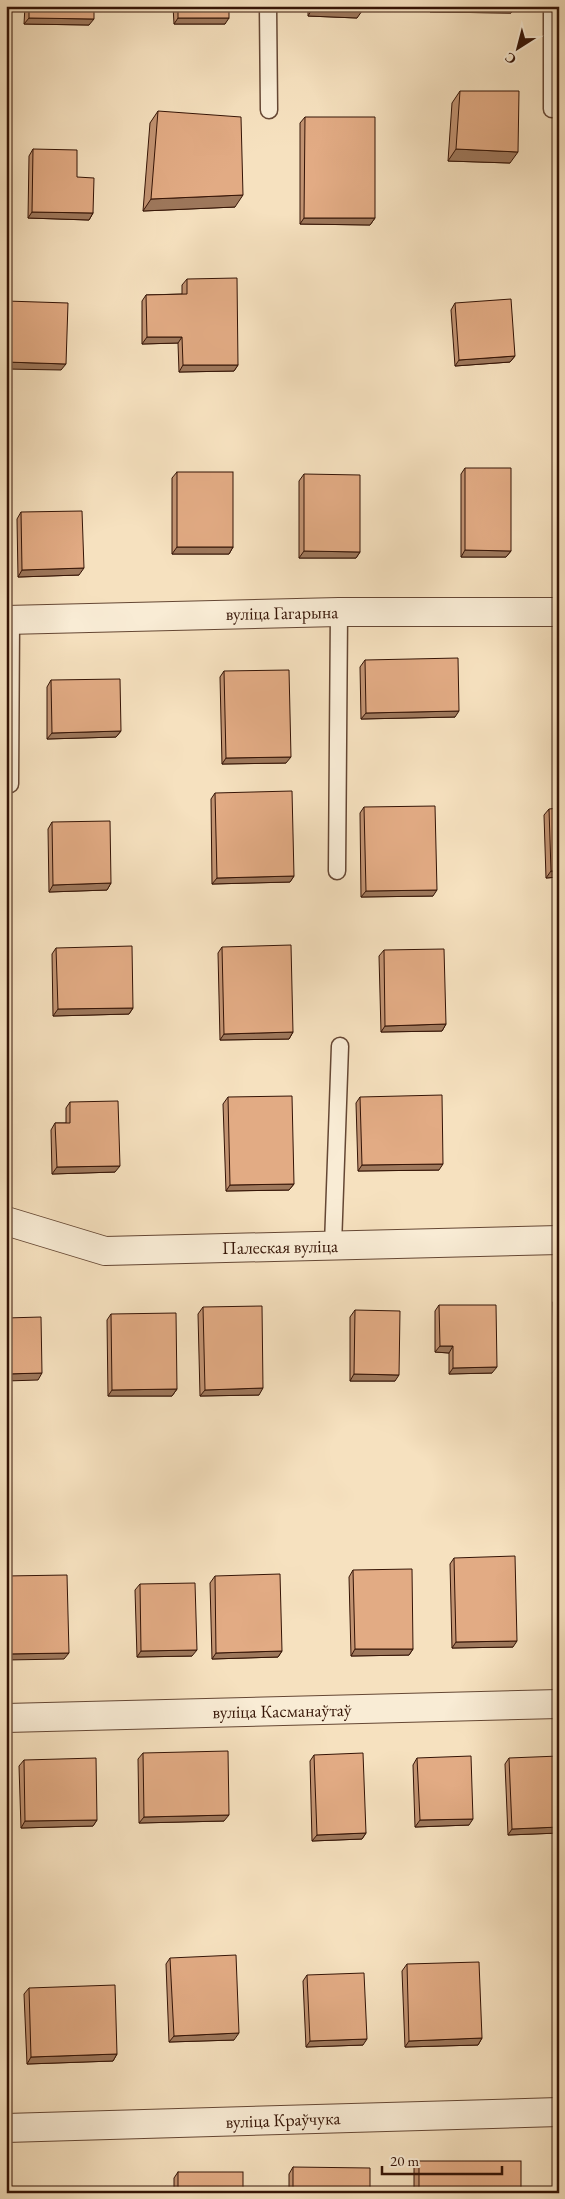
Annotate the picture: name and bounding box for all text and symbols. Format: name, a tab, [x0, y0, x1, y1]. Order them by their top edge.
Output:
north arrow	[492, 22, 542, 72]
text: С	[501, 48, 520, 69]
street label: вуліца Гагарына	[225, 600, 339, 625]
street label: Палеская вуліца	[222, 1234, 339, 1259]
street label: вуліца Касманаўтаў	[212, 1698, 352, 1723]
street label: вуліца Краўчука	[225, 2106, 342, 2133]
scale bar	[382, 2144, 502, 2176]
text: 20 m	[390, 2151, 419, 2170]

